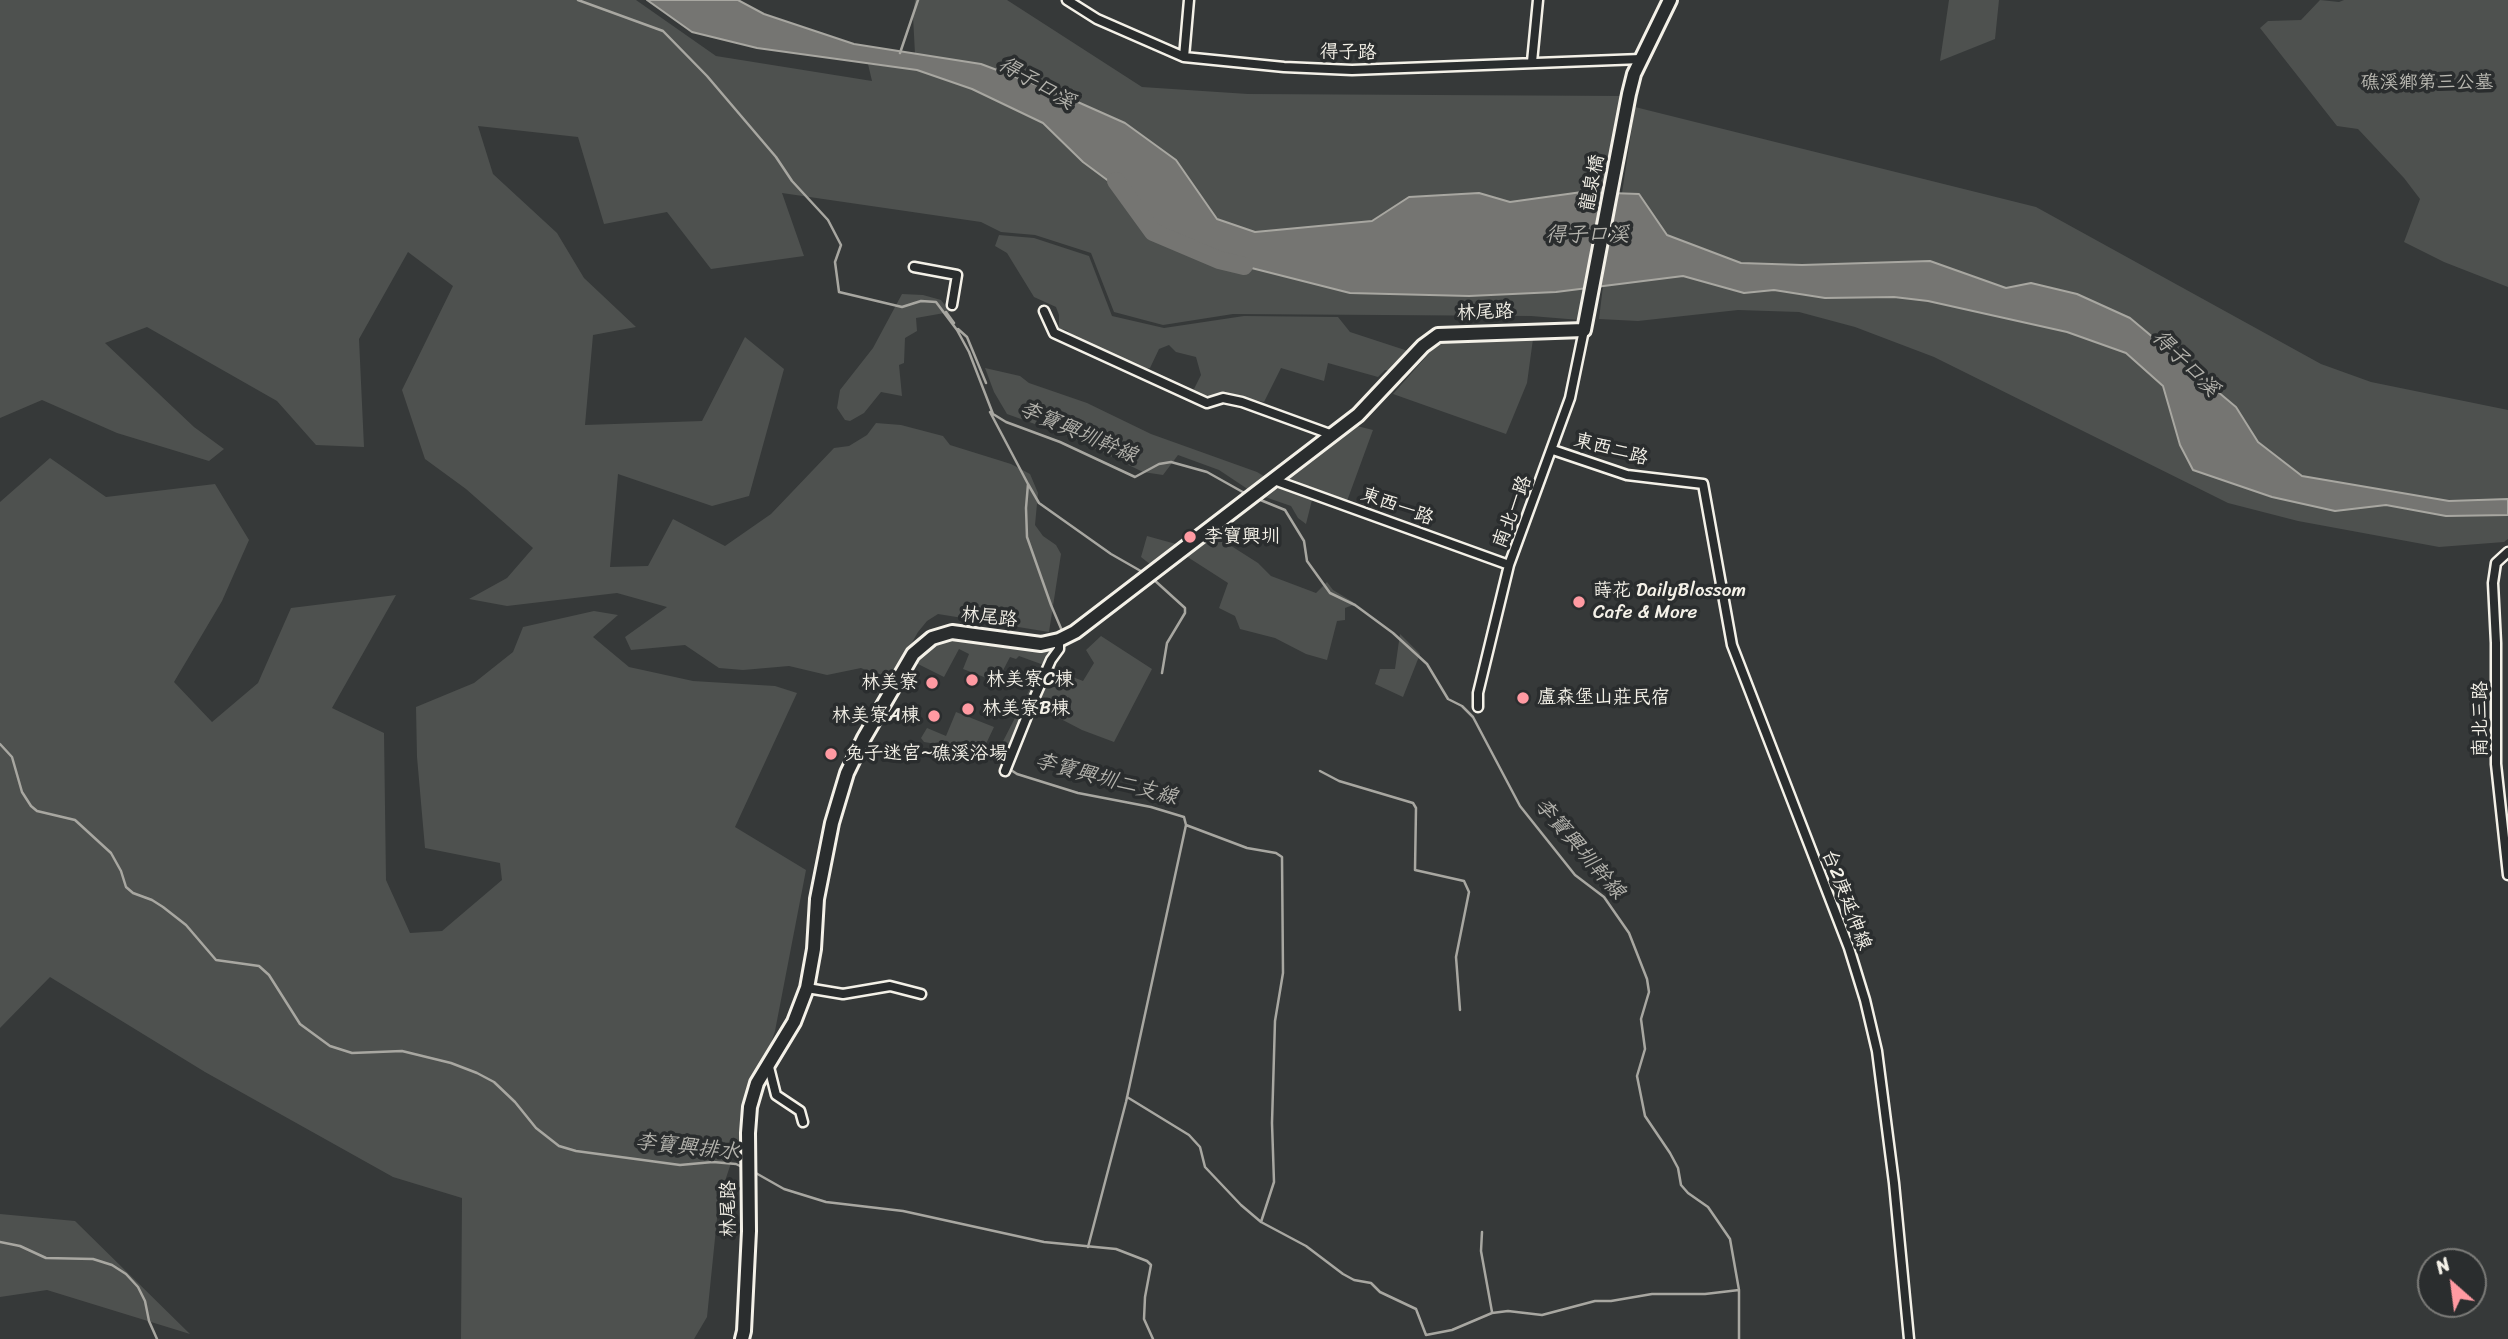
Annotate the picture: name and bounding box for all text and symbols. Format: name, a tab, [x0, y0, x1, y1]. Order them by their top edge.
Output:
street label: 得子路	[1319, 41, 1377, 65]
water label: 得子口溪	[993, 52, 1079, 116]
park label: 礁溪鄉第三公墓	[2361, 72, 2493, 94]
street label: 龍泉橋	[1576, 153, 1610, 213]
water label: 得子口溪	[1545, 223, 1629, 249]
street label: 林尾路	[1456, 301, 1514, 325]
water label: 得子口溪	[2146, 325, 2224, 403]
water label: 李寶興圳幹線	[1015, 397, 1141, 469]
street label: 東西二路	[1571, 429, 1651, 471]
street label: 南北一路	[1489, 472, 1537, 552]
street label: 東西一路	[1357, 483, 1437, 531]
place label: 李寶興圳	[1204, 526, 1280, 548]
marker: 李寶興圳	[1182, 529, 1198, 545]
place label: 蒔花 DailyBlossom Cafe & More	[1593, 580, 1746, 624]
marker: 蒔花 DailyBlossom Cafe & More	[1571, 594, 1587, 610]
street label: 林尾路	[959, 603, 1019, 633]
place label: 林美寮C棟	[986, 669, 1074, 691]
place label: 林美寮	[861, 672, 918, 694]
marker: 林美寮C棟	[964, 672, 980, 688]
marker: 林美寮	[924, 675, 940, 691]
street label: 南北三路	[2470, 681, 2492, 757]
place label: 盧森堡山莊民宿	[1537, 687, 1670, 709]
marker: 盧森堡山莊民宿	[1515, 690, 1531, 706]
place label: 林美寮B棟	[982, 698, 1070, 720]
marker: 林美寮B棟	[960, 701, 976, 717]
place label: 林美寮A棟	[832, 705, 920, 727]
marker: 林美寮A棟	[926, 708, 942, 724]
place label: 兔子迷宮~礁溪浴場	[845, 743, 1008, 765]
marker: 兔子迷宮~礁溪浴場	[823, 746, 839, 762]
water label: 李寶興圳二支線	[1032, 749, 1180, 811]
water label: 李寶興圳幹線	[1528, 793, 1630, 905]
street label: 台2庚延伸線	[1816, 846, 1876, 954]
water label: 李寶興排水	[633, 1130, 741, 1166]
street label: 林尾路	[718, 1181, 740, 1237]
north arrow	[2417, 1248, 2487, 1318]
text: N	[2429, 1248, 2456, 1283]

